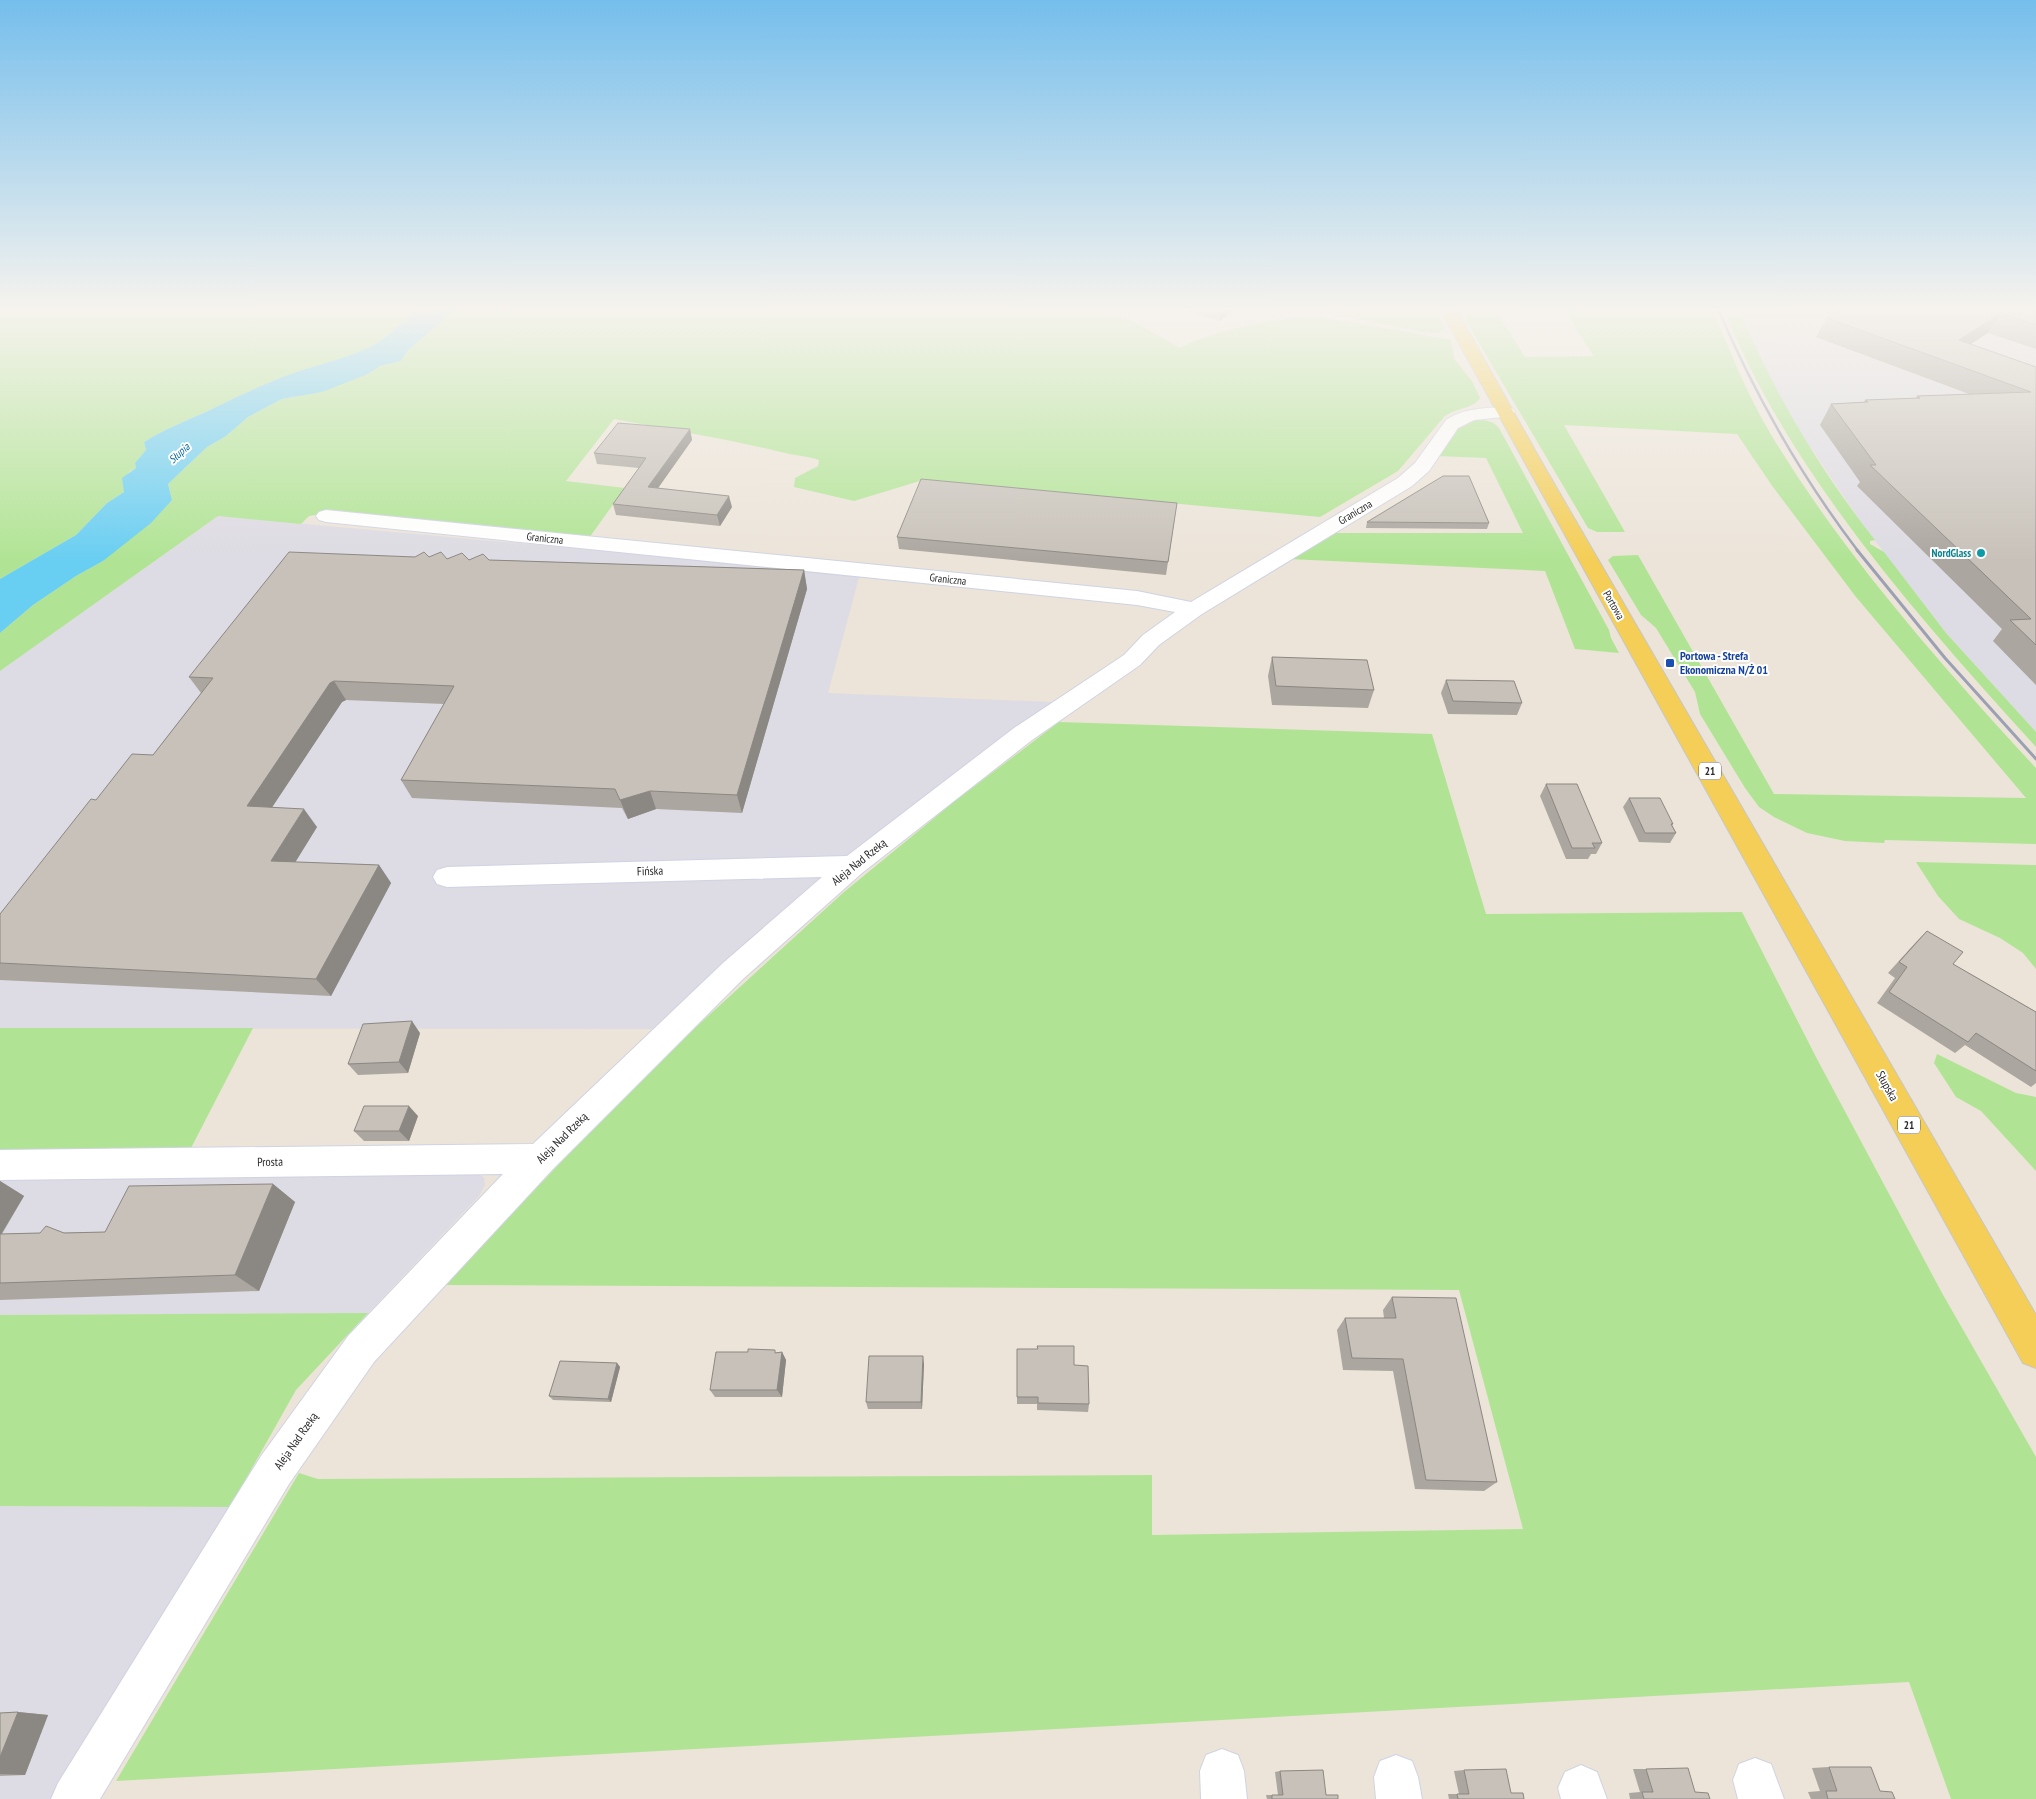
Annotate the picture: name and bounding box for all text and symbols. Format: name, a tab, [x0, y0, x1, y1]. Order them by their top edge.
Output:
water label: Słupia	[166, 439, 193, 466]
street label: Graniczna	[1336, 496, 1374, 528]
street label: Graniczna	[526, 529, 564, 547]
place label: NordGlass	[1932, 546, 1971, 560]
marker: NordGlass	[1975, 547, 1987, 559]
street label: Graniczna	[929, 570, 967, 588]
street label: Portowa	[1600, 588, 1628, 622]
place label: Portowa - Strefa Ekonomiczna N/Ż 01	[1680, 648, 1768, 677]
marker: Portowa - Strefa Ekonomiczna N/Ż 01	[1664, 657, 1676, 669]
road number: 21	[1699, 762, 1721, 779]
street label: Aleja Nad Rzeką	[828, 835, 889, 888]
street label: Fińska	[637, 863, 664, 878]
street label: Słupska	[1873, 1068, 1902, 1104]
street label: Aleja Nad Rzeką	[533, 1109, 591, 1166]
road number: 21	[1898, 1116, 1920, 1134]
street label: Prosta	[257, 1154, 283, 1169]
street label: Aleja Nad Rzeką	[270, 1409, 321, 1472]

